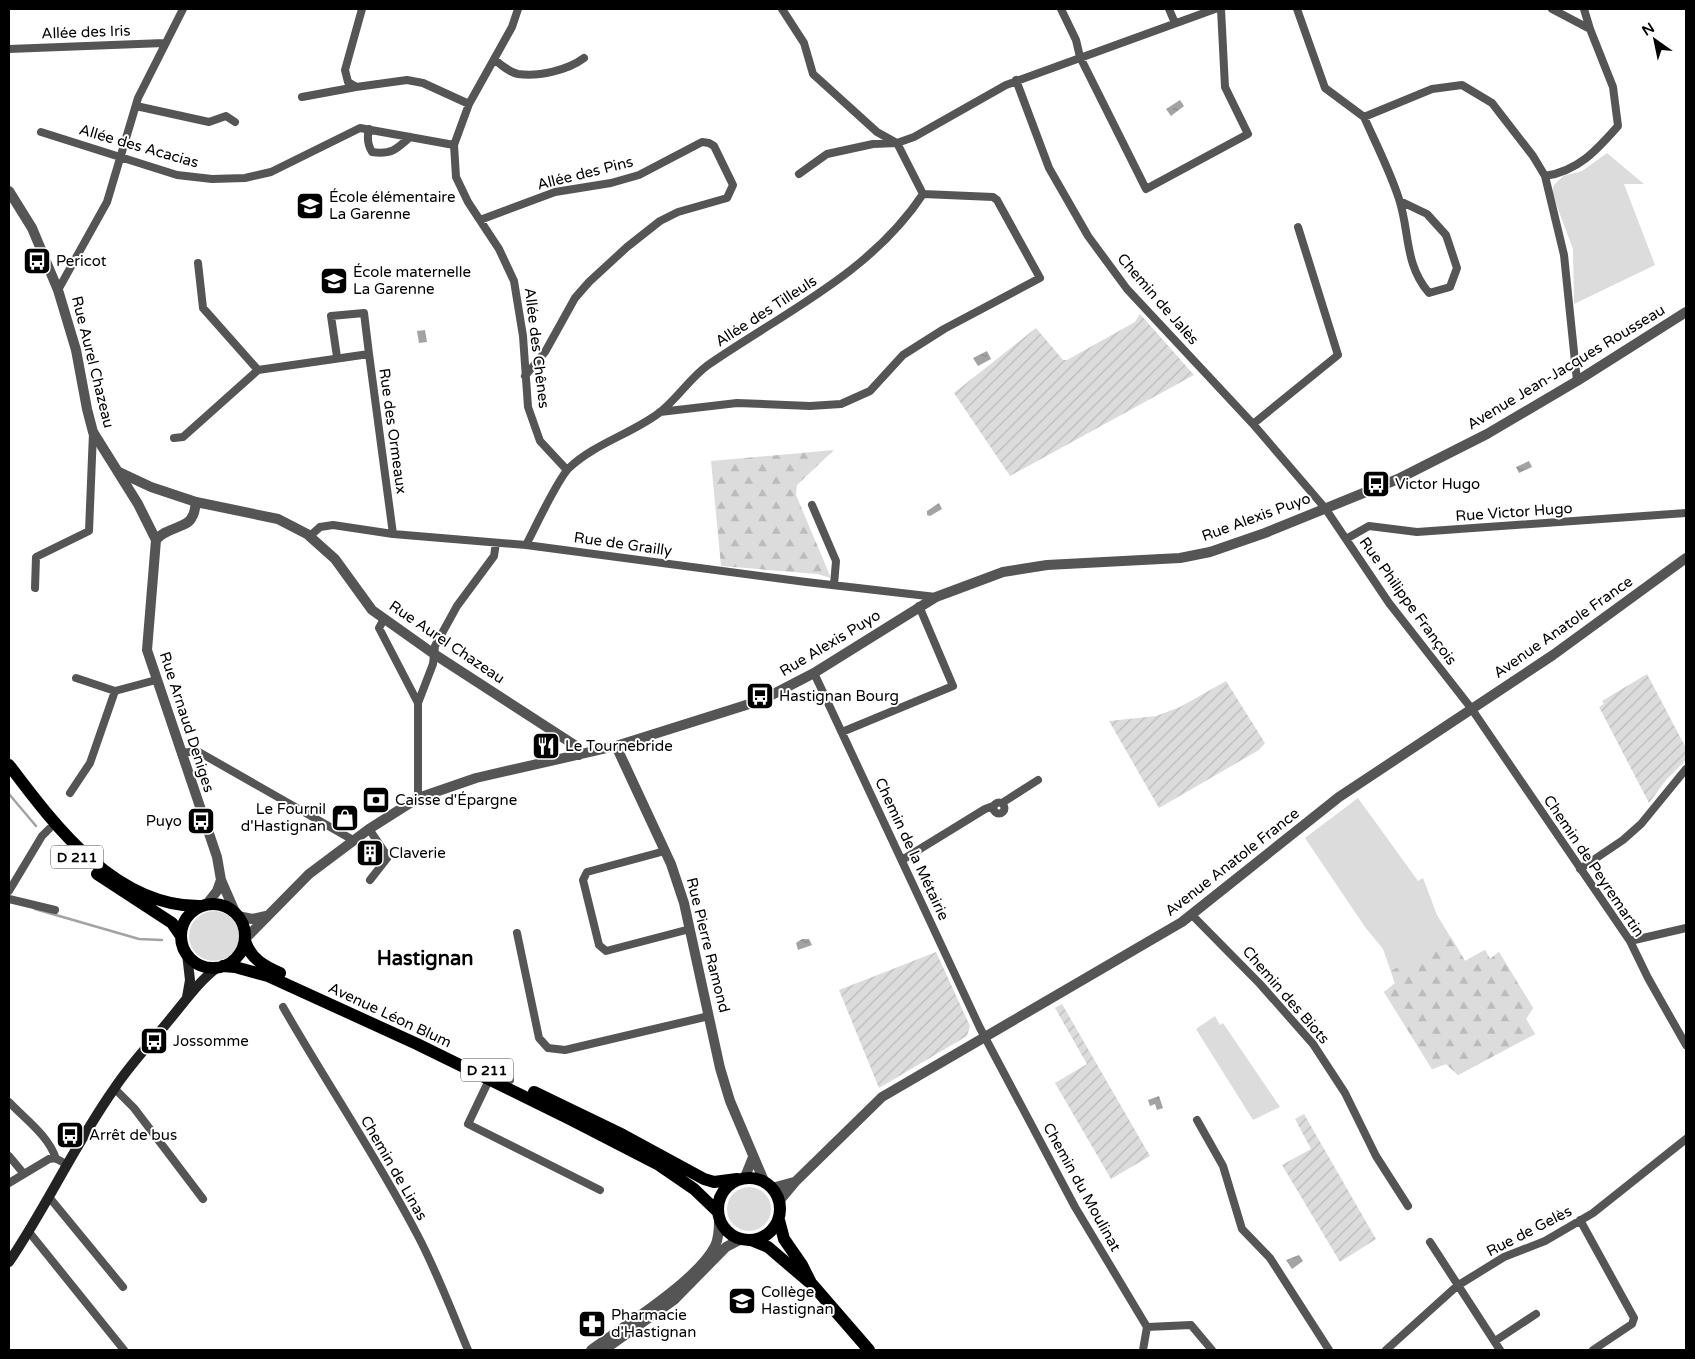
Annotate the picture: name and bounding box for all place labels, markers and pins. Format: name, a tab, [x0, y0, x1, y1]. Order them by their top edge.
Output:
place label: École élémentaire La Garenne	[329, 188, 455, 223]
school or university icon: École élémentaire La Garenne	[295, 191, 325, 221]
bus stop icon: Pericot	[22, 246, 52, 276]
place label: Pericot	[56, 252, 107, 270]
place label: École maternelle La Garenne	[353, 263, 471, 298]
school or university icon: École maternelle La Garenne	[319, 266, 349, 296]
bus stop icon: Victor Hugo	[1361, 469, 1391, 499]
place label: Victor Hugo	[1395, 475, 1480, 493]
bus stop icon: Hastignan Bourg	[745, 681, 775, 711]
place label: Hastignan Bourg	[779, 687, 899, 705]
restaurant icon: Le Tournebride	[531, 731, 561, 761]
place label: Le Tournebride	[565, 737, 673, 755]
bank icon: Caisse d'Épargne	[361, 785, 391, 815]
place label: Caisse d'Épargne	[395, 791, 517, 809]
place label: Le Fournil d'Hastignan	[241, 800, 326, 835]
shop icon: Le Fournil d'Hastignan	[330, 803, 360, 833]
bus stop icon: Puyo	[186, 806, 216, 836]
place label: Puyo	[146, 812, 182, 830]
building icon: Claverie	[355, 838, 385, 868]
place label: Claverie	[389, 844, 446, 862]
bus stop icon: Jossomme	[139, 1026, 169, 1056]
place label: Jossomme	[173, 1032, 249, 1050]
bus stop icon: Arrêt de bus	[55, 1120, 85, 1150]
place label: Arrêt de bus	[89, 1126, 177, 1144]
place label: Collège Hastignan	[761, 1283, 834, 1318]
school or university icon: Collège Hastignan	[727, 1286, 757, 1316]
place label: Pharmacie d'Hastignan	[611, 1306, 696, 1341]
pharmacy icon: Pharmacie d'Hastignan	[577, 1309, 607, 1339]

